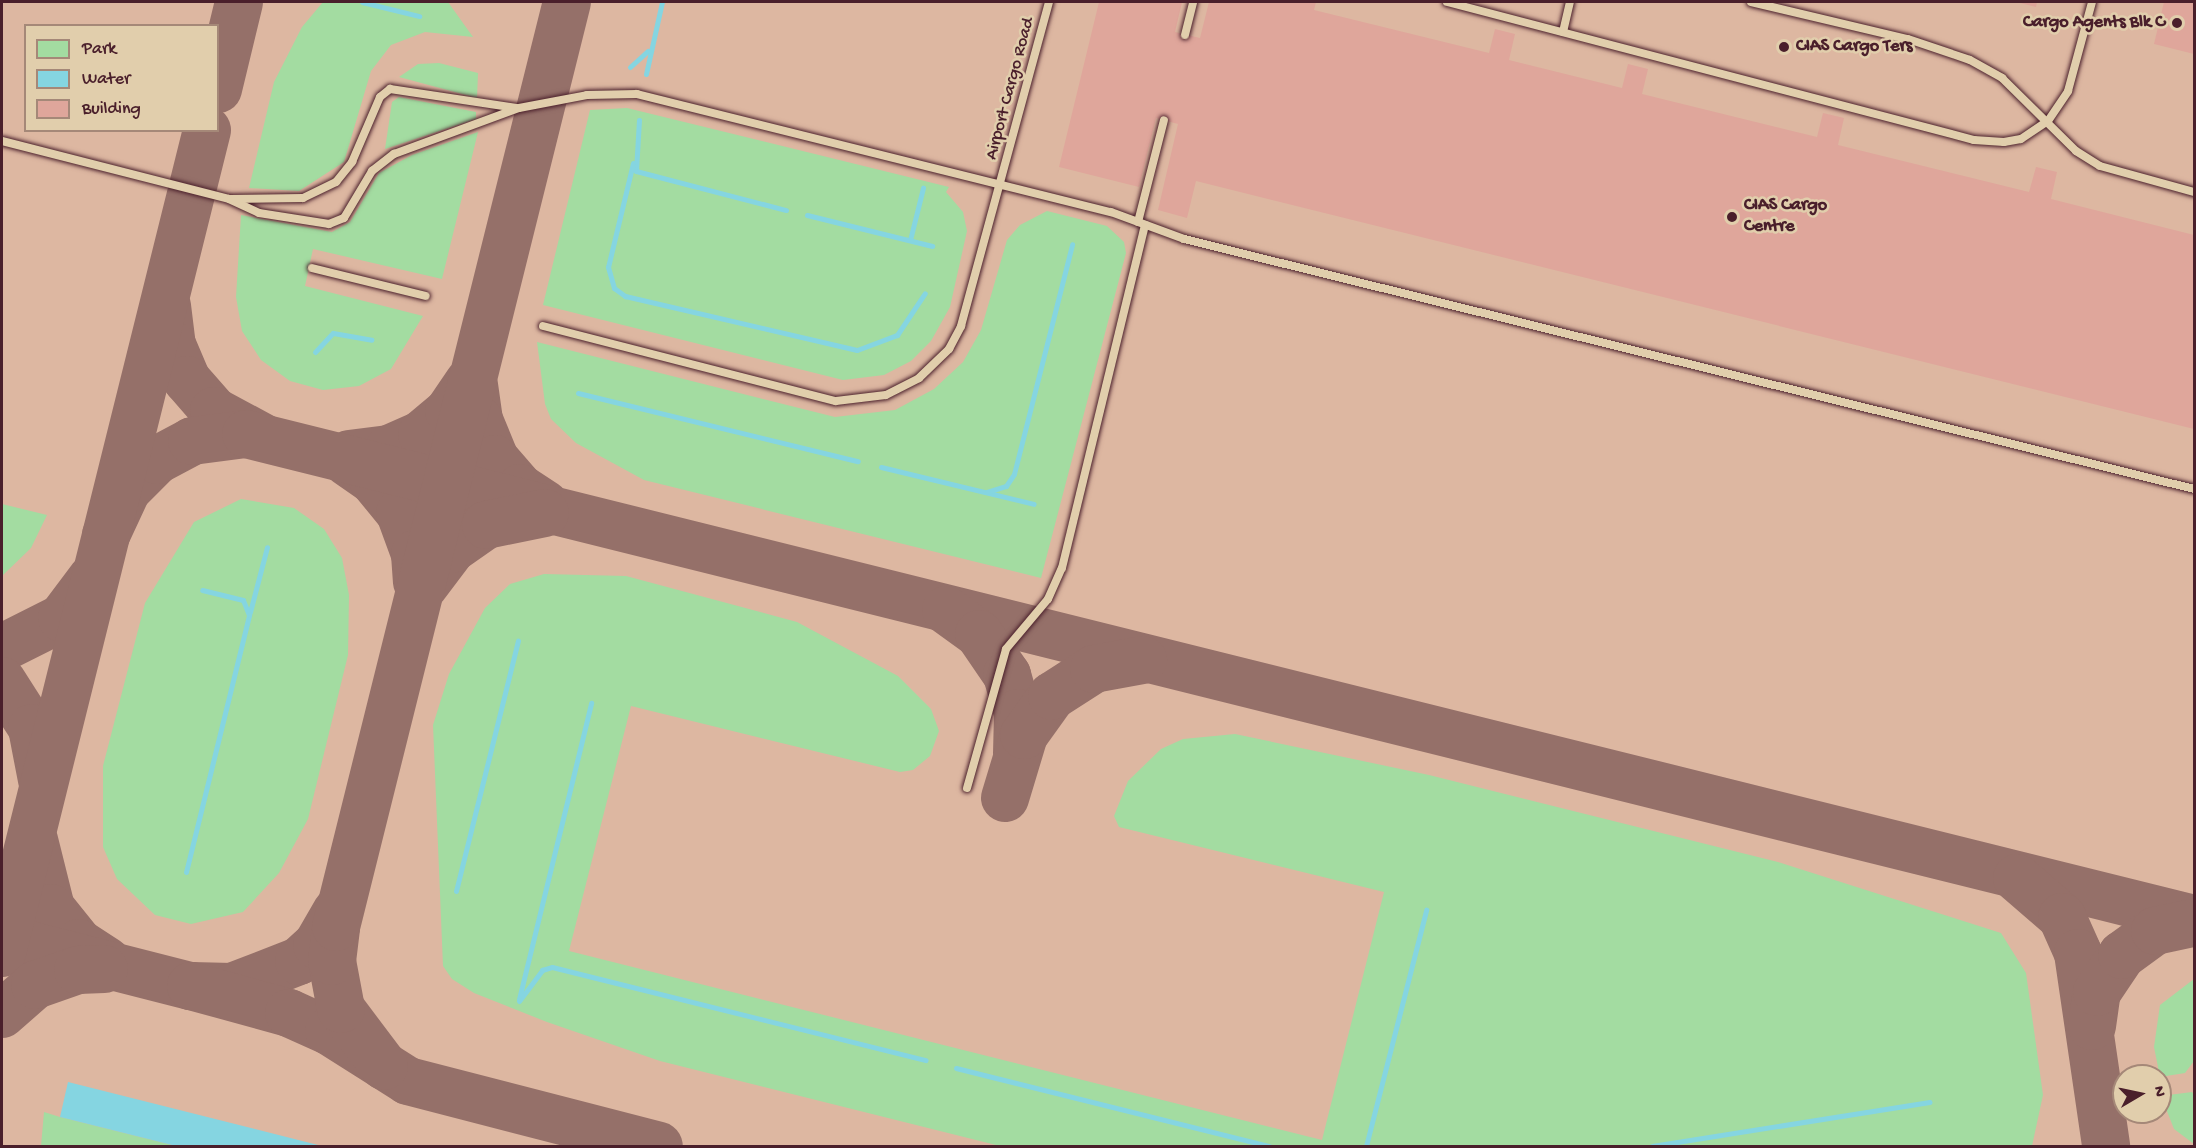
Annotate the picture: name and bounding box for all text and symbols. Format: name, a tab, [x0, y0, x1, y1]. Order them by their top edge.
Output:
place label: Cargo Agents Blk C	[2023, 12, 2165, 34]
street label: Airport Cargo Road	[982, 16, 1040, 162]
marker: Cargo Agents Blk C	[2170, 16, 2184, 30]
legend	[24, 24, 219, 132]
place label: CIAS Cargo Ters	[1796, 36, 1912, 58]
text: Park	[82, 39, 116, 60]
marker: CIAS Cargo Ters	[1777, 40, 1791, 54]
text: Water	[82, 69, 130, 90]
text: Building	[82, 99, 141, 120]
place label: CIAS Cargo Centre	[1744, 196, 1827, 238]
marker: CIAS Cargo Centre	[1725, 210, 1739, 224]
north arrow	[2112, 1064, 2172, 1124]
text: N	[2148, 1085, 2168, 1098]

